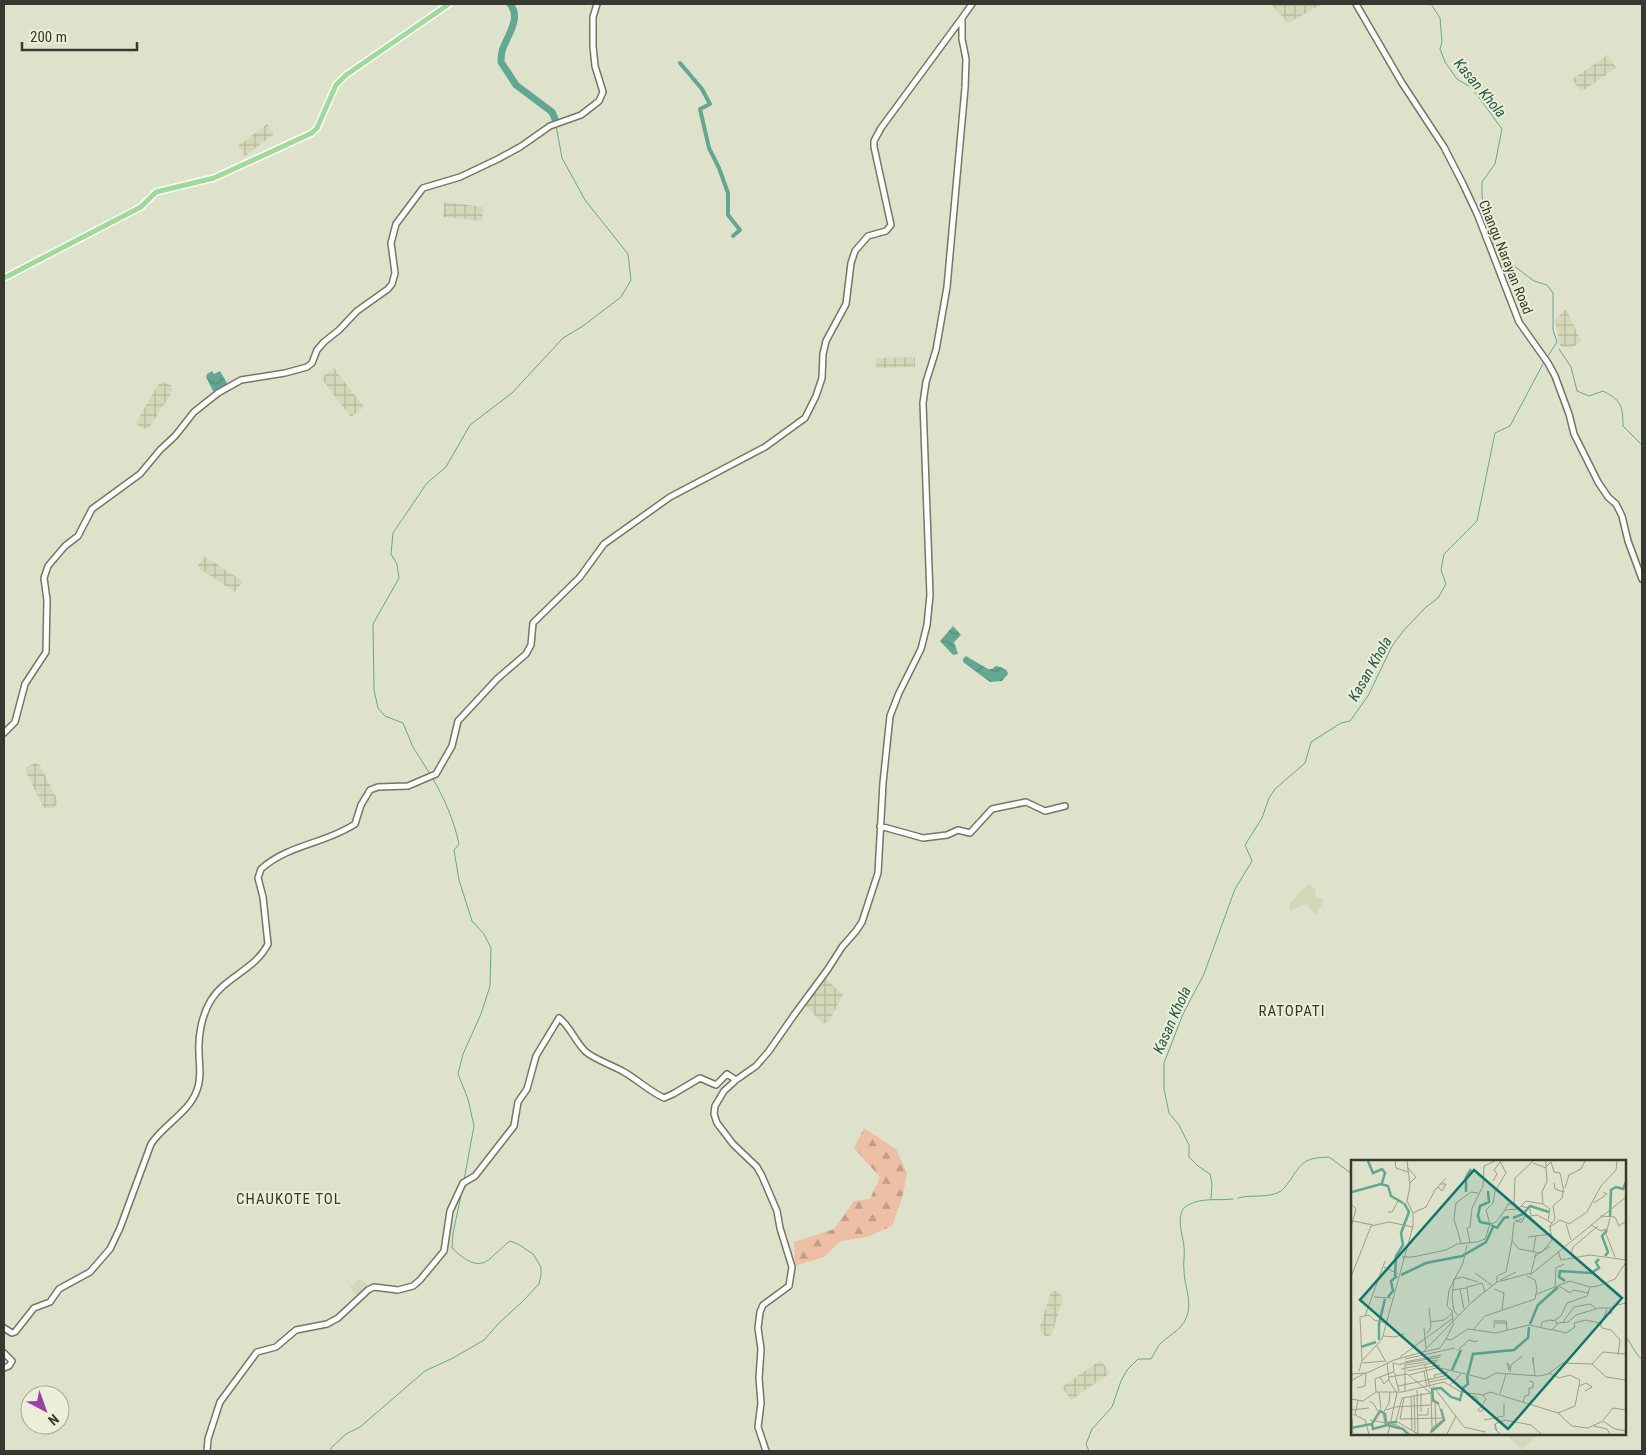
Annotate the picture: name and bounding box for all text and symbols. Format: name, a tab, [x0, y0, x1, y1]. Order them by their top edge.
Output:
scale bar	[22, 20, 138, 52]
text: 200 m	[30, 28, 67, 46]
water label: Kasan Khola	[1450, 55, 1510, 121]
street label: Changu Narayan Road	[1476, 198, 1536, 316]
water label: Kasan Khola	[1344, 633, 1396, 704]
water label: Kasan Khola	[1149, 984, 1195, 1056]
district label: RATOPATI	[1259, 1002, 1325, 1020]
inset map	[1351, 1160, 1626, 1435]
district label: CHAUKOTE TOL	[236, 1190, 342, 1208]
north arrow	[20, 1385, 70, 1435]
text: N	[45, 1411, 62, 1429]

